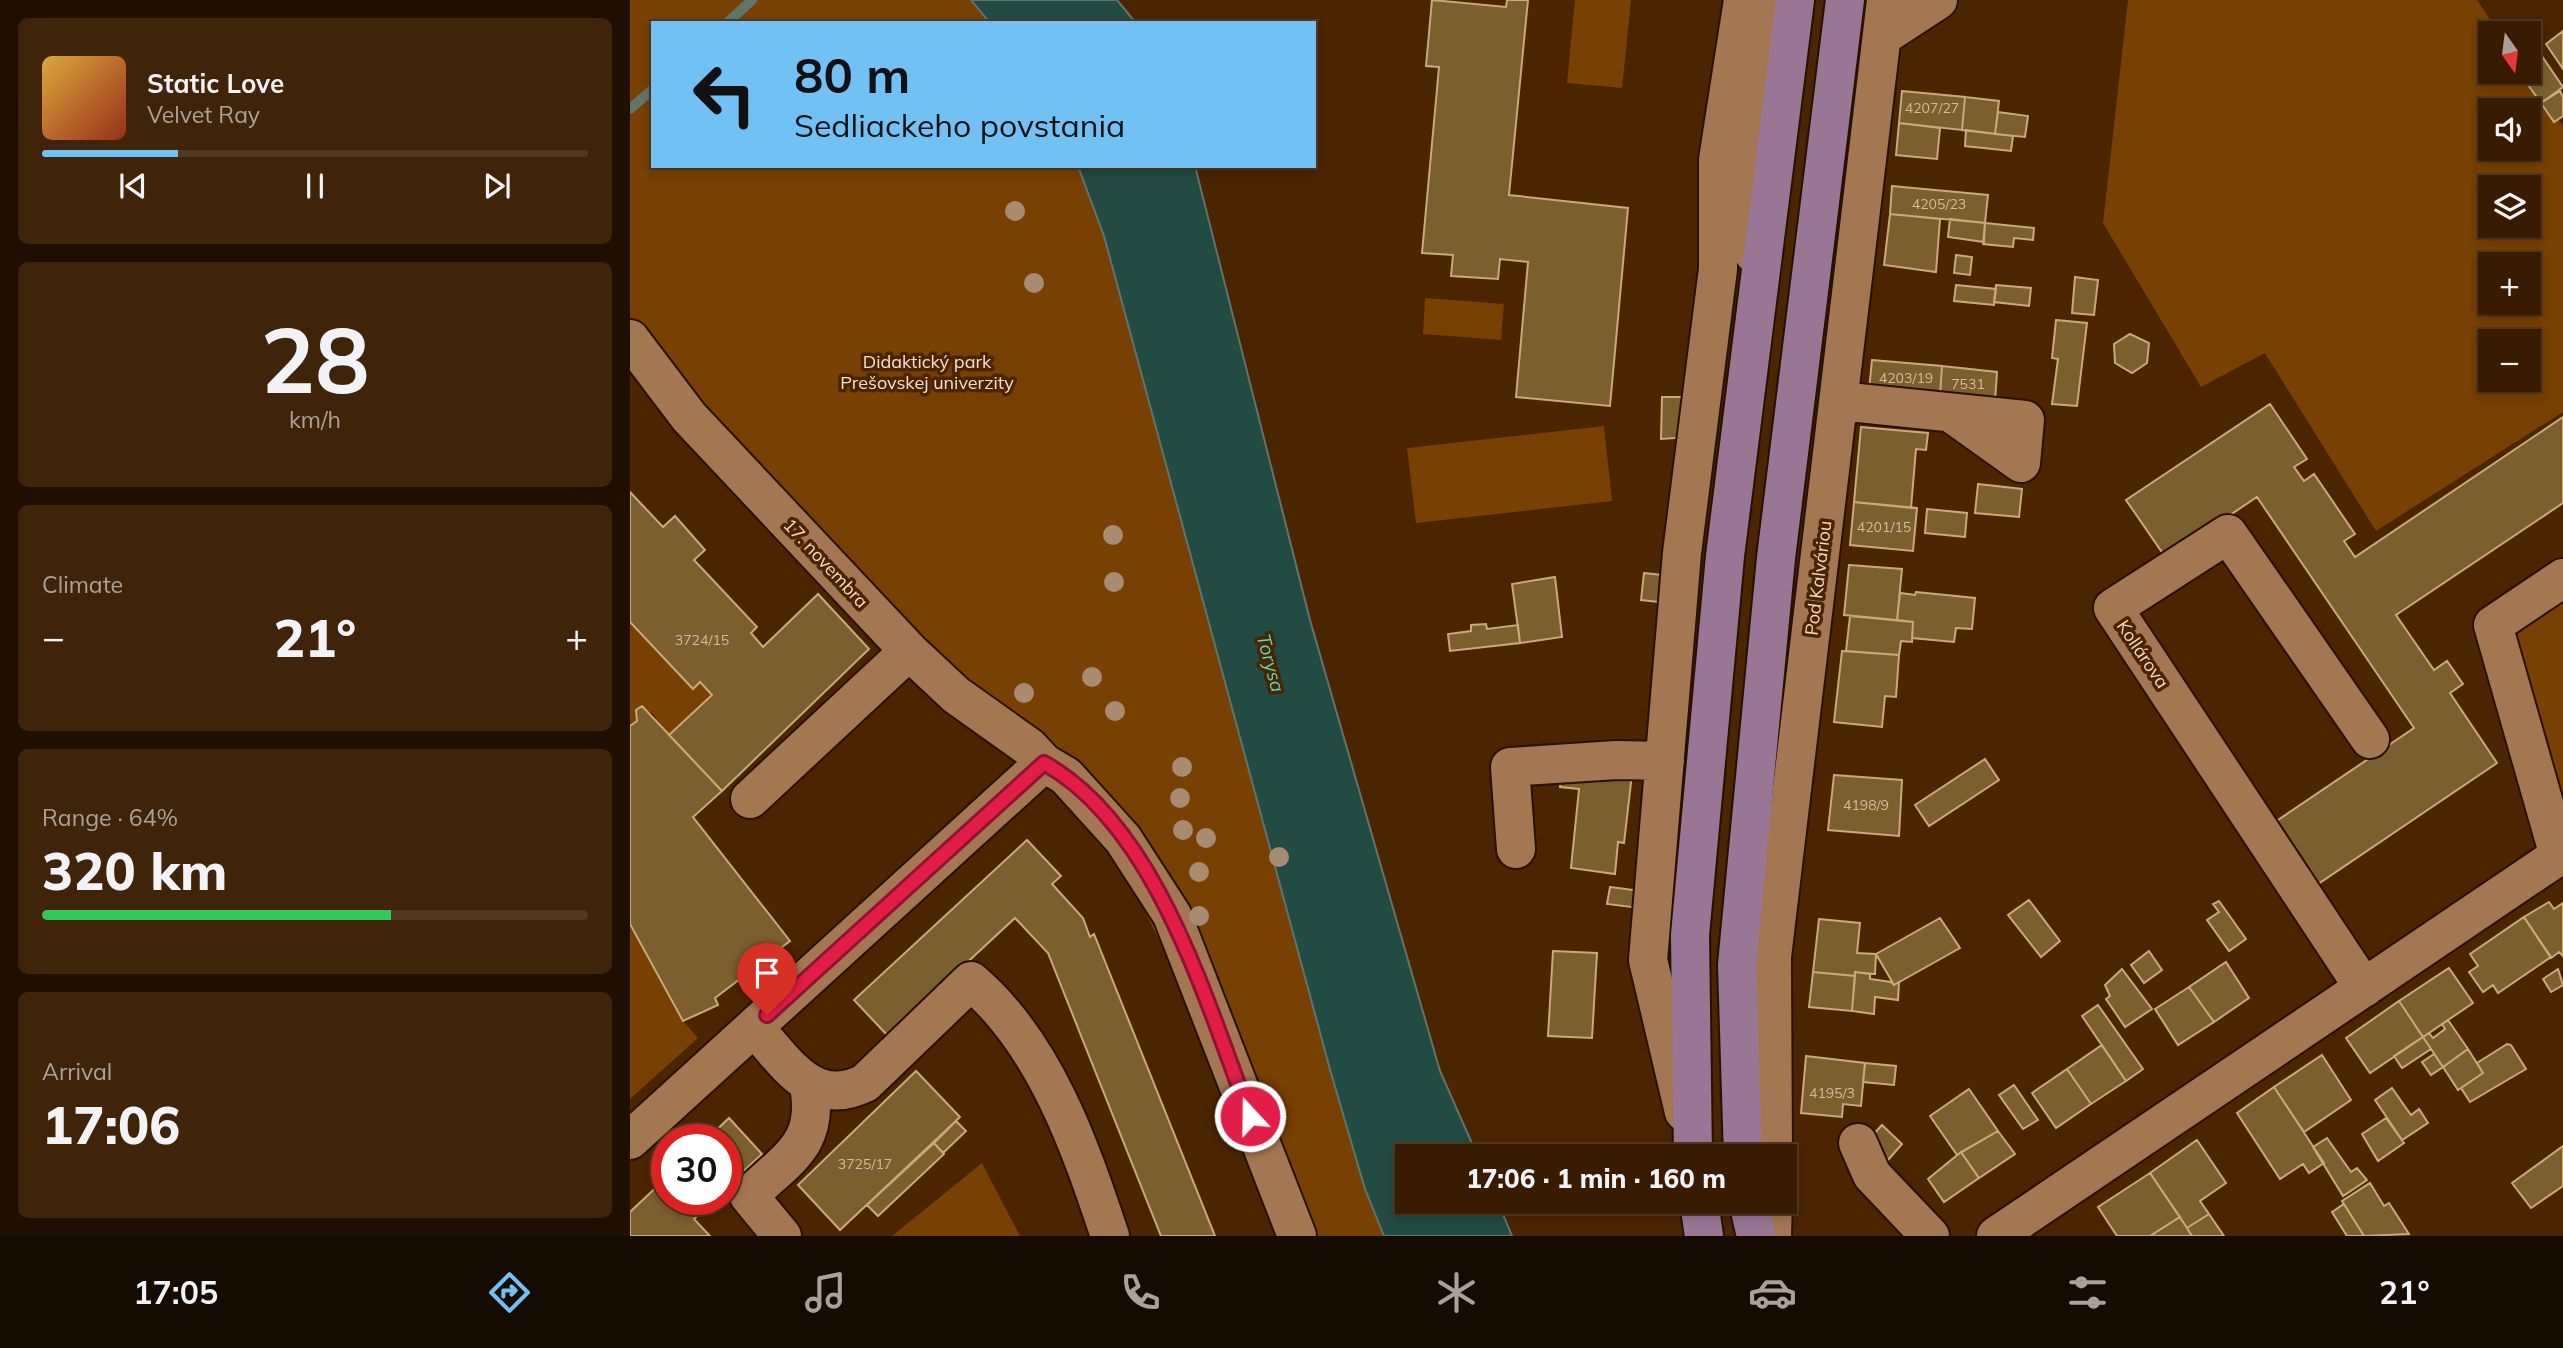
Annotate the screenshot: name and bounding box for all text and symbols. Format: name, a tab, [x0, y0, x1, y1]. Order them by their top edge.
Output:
north arrow	[2478, 21, 2541, 84]
map controls	[2478, 21, 2541, 392]
text: 80 m	[794, 44, 910, 105]
icon: left	[679, 49, 770, 140]
text: Static Love	[147, 67, 284, 100]
button: sound	[2478, 98, 2541, 161]
house number: 4207/27	[1905, 99, 1959, 117]
text: Velvet Ray	[147, 100, 260, 129]
text: Sedliackeho povstania	[794, 105, 1125, 145]
icon: previous	[114, 167, 152, 205]
icon: pause	[296, 167, 334, 205]
icon: next	[478, 167, 516, 205]
button: layers	[2478, 175, 2541, 238]
house number: 4205/23	[1912, 195, 1966, 213]
button: +	[2478, 252, 2541, 315]
text: 28	[260, 302, 370, 416]
button: −	[2478, 329, 2541, 392]
park label: Didaktický park Prešovskej univerzity	[840, 350, 1014, 394]
house number: 4203/19	[1879, 369, 1933, 387]
house number: 7531	[1951, 375, 1985, 393]
text: km/h	[289, 405, 341, 434]
street label: 17. novembra	[779, 513, 873, 613]
house number: 4201/15	[1857, 518, 1911, 536]
street label: Pod Kalváriou	[1800, 519, 1836, 637]
text: Climate	[42, 570, 123, 599]
text: 21°	[274, 605, 356, 670]
text: −	[42, 613, 65, 661]
text: +	[565, 613, 588, 661]
street label: Kollárova	[2112, 615, 2174, 693]
house number: 3724/15	[675, 631, 729, 649]
water label: Torysa	[1252, 631, 1290, 695]
house number: 4198/9	[1843, 796, 1889, 814]
text: Range · 64%	[42, 803, 178, 832]
text: 320 km	[42, 838, 227, 903]
pin	[737, 943, 797, 1015]
icon: arrive	[748, 954, 786, 992]
text: Arrival	[42, 1057, 112, 1086]
position arrow	[1213, 1079, 1287, 1153]
house number: 4195/3	[1809, 1084, 1855, 1102]
text: 17:06	[42, 1092, 180, 1157]
speed limit sign: 30	[651, 1124, 742, 1215]
house number: 3725/17	[838, 1155, 892, 1173]
text: 17:06 · 1 min · 160 m	[1466, 1162, 1726, 1195]
icon: directions	[485, 1268, 534, 1317]
icon: music	[801, 1268, 850, 1317]
icon: phone	[1116, 1268, 1165, 1317]
icon: climate	[1432, 1268, 1481, 1317]
icon: car	[1748, 1268, 1797, 1317]
icon: filters	[2063, 1268, 2112, 1317]
text: 17:05	[133, 1272, 218, 1312]
text: 21°	[2379, 1272, 2430, 1312]

